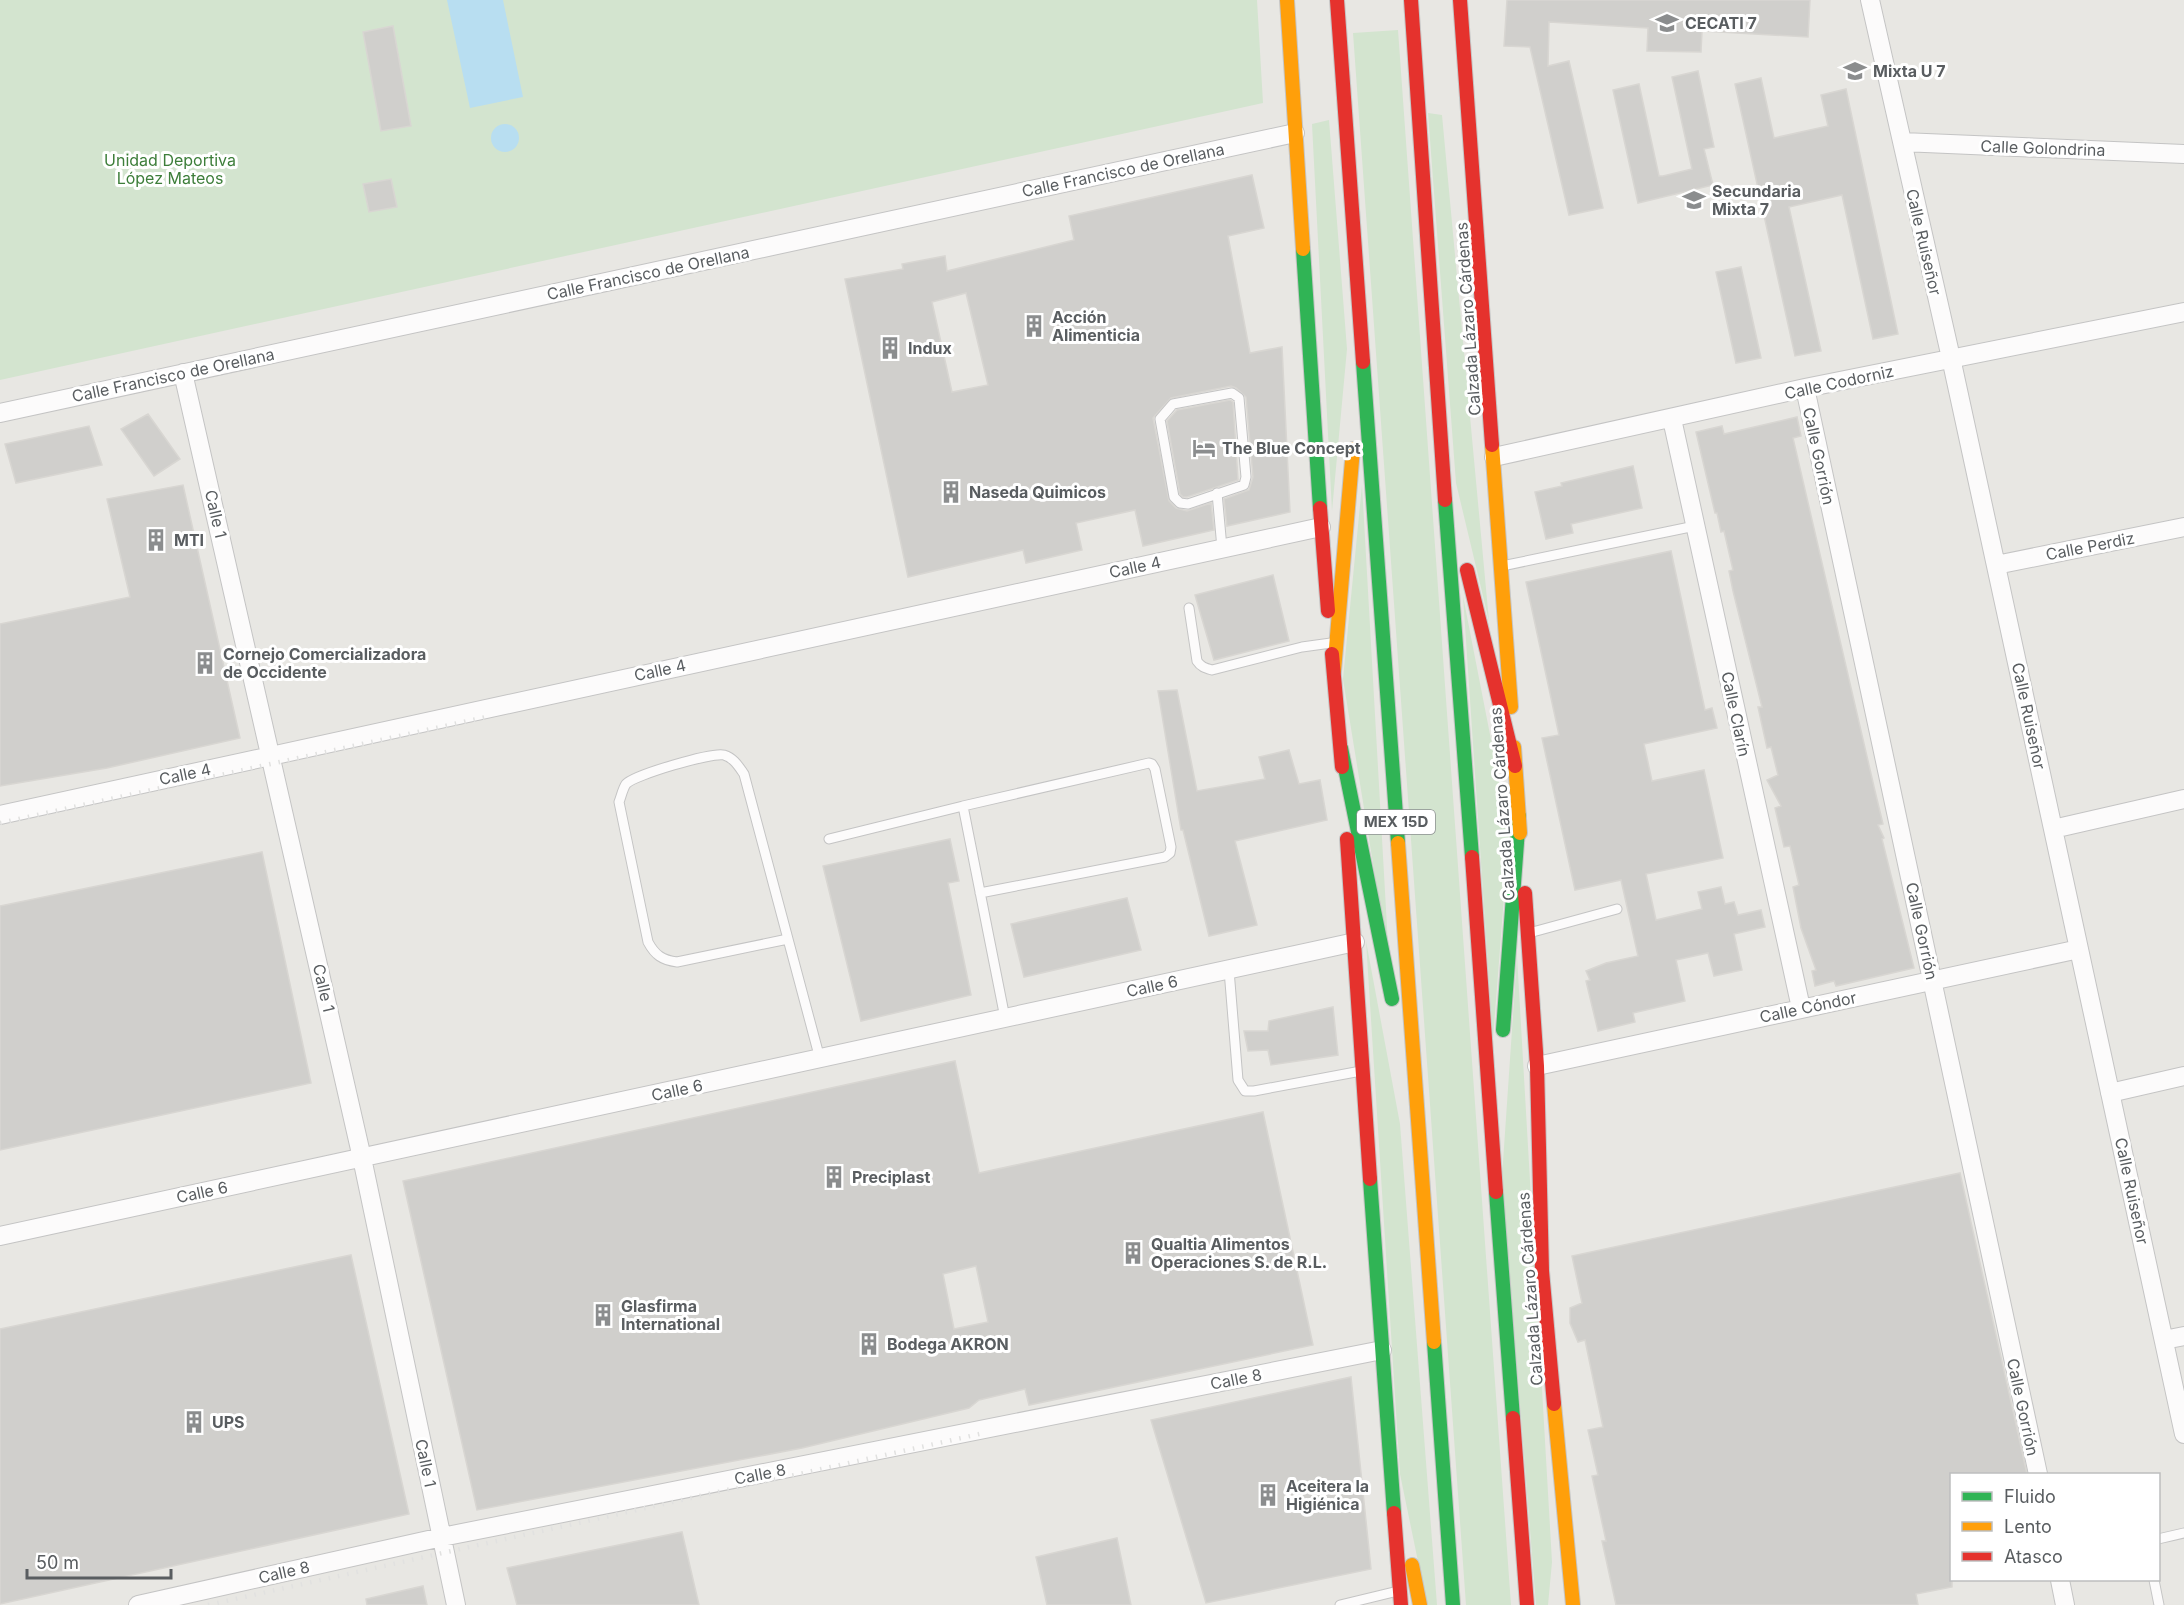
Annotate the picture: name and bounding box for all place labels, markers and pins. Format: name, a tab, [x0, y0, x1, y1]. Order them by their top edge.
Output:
school or university icon: CECATI 7	[1654, 10, 1680, 36]
place label: CECATI 7	[1685, 13, 1757, 33]
school or university icon: Mixta U 7	[1842, 58, 1868, 84]
place label: Mixta U 7	[1873, 61, 1946, 81]
place label: Secundaria Mixta 7	[1712, 181, 1801, 219]
school or university icon: Secundaria Mixta 7	[1681, 187, 1707, 213]
place label: Acción Alimenticia	[1052, 307, 1140, 345]
building icon: Acción Alimenticia	[1021, 313, 1047, 339]
building icon: Indux	[877, 335, 903, 361]
place label: Indux	[908, 338, 952, 358]
hotel icon: The Blue Concept	[1191, 435, 1217, 461]
place label: The Blue Concept	[1222, 438, 1361, 458]
building icon: Naseda Quimicos	[938, 479, 964, 505]
place label: Naseda Quimicos	[969, 482, 1106, 502]
building icon: MTI	[143, 527, 169, 553]
place label: MTI	[174, 530, 204, 550]
place label: Cornejo Comercializadora de Occidente	[223, 644, 426, 682]
building icon: Cornejo Comercializadora de Occidente	[192, 650, 218, 676]
building icon: Preciplast	[821, 1164, 847, 1190]
place label: Preciplast	[852, 1167, 930, 1187]
place label: Qualtia Alimentos Operaciones S. de R.L.	[1151, 1234, 1327, 1272]
building icon: Qualtia Alimentos Operaciones S. de R.L.	[1120, 1240, 1146, 1266]
place label: Glasfirma International	[621, 1296, 720, 1334]
building icon: Glasfirma International	[590, 1302, 616, 1328]
building icon: Bodega AKRON	[856, 1331, 882, 1357]
place label: Bodega AKRON	[887, 1334, 1009, 1354]
building icon: UPS	[181, 1409, 207, 1435]
place label: UPS	[212, 1412, 245, 1432]
place label: Aceitera la Higiénica	[1286, 1476, 1369, 1514]
building icon: Aceitera la Higiénica	[1255, 1482, 1281, 1508]

